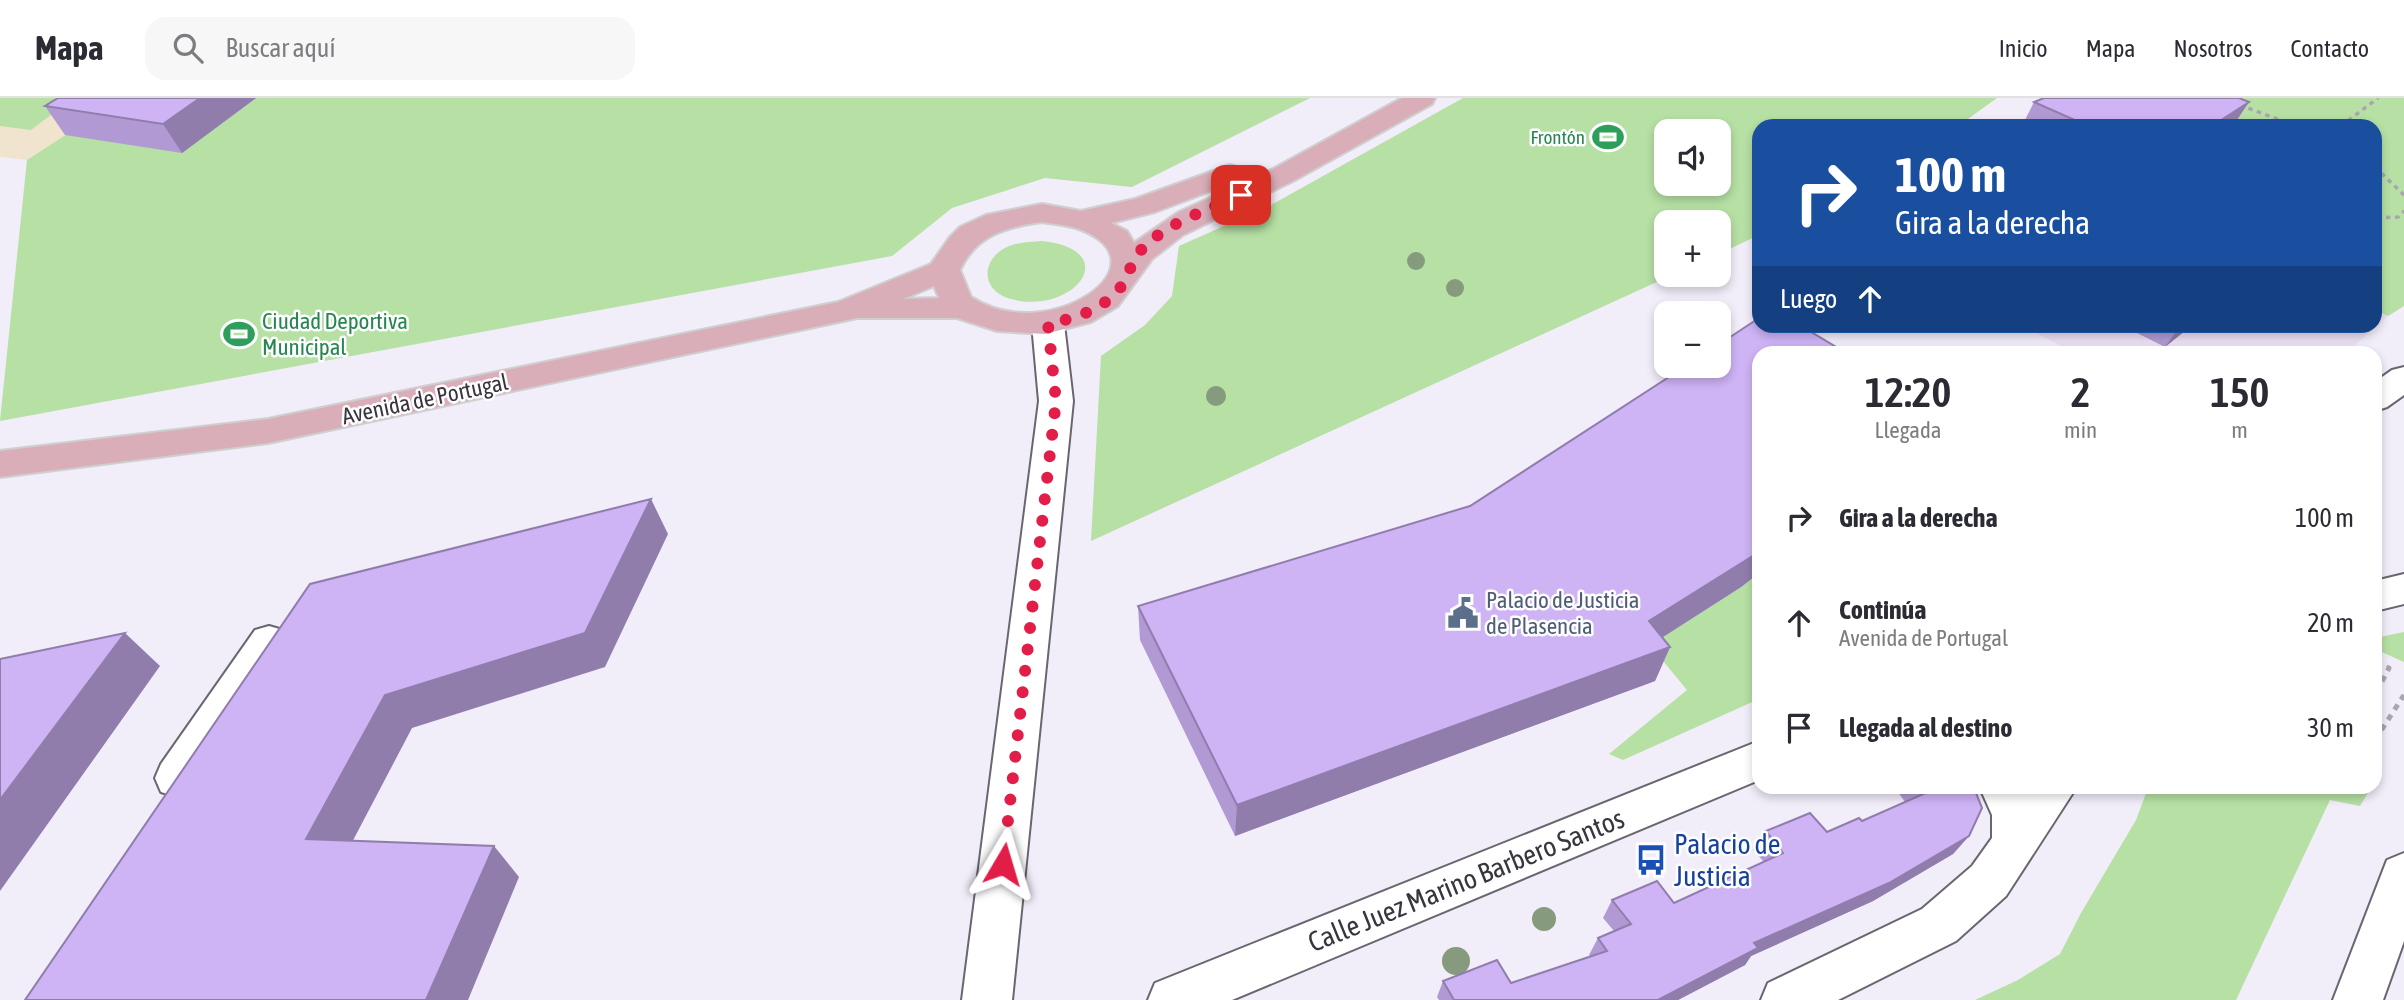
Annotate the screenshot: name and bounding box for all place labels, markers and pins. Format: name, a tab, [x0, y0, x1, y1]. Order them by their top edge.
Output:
sports icon: Frontón	[1591, 120, 1625, 154]
place label: Frontón	[1531, 126, 1585, 148]
pin	[1211, 165, 1271, 225]
place label: Ciudad Deportiva Municipal	[262, 308, 408, 360]
sports icon: Ciudad Deportiva Municipal	[222, 317, 256, 351]
place label: Palacio de Justicia de Plasencia	[1486, 587, 1640, 639]
public building icon: Palacio de Justicia de Plasencia	[1446, 596, 1480, 630]
place label: Palacio de Justicia	[1674, 828, 1780, 892]
bus stop icon: Palacio de Justicia	[1634, 843, 1668, 877]

